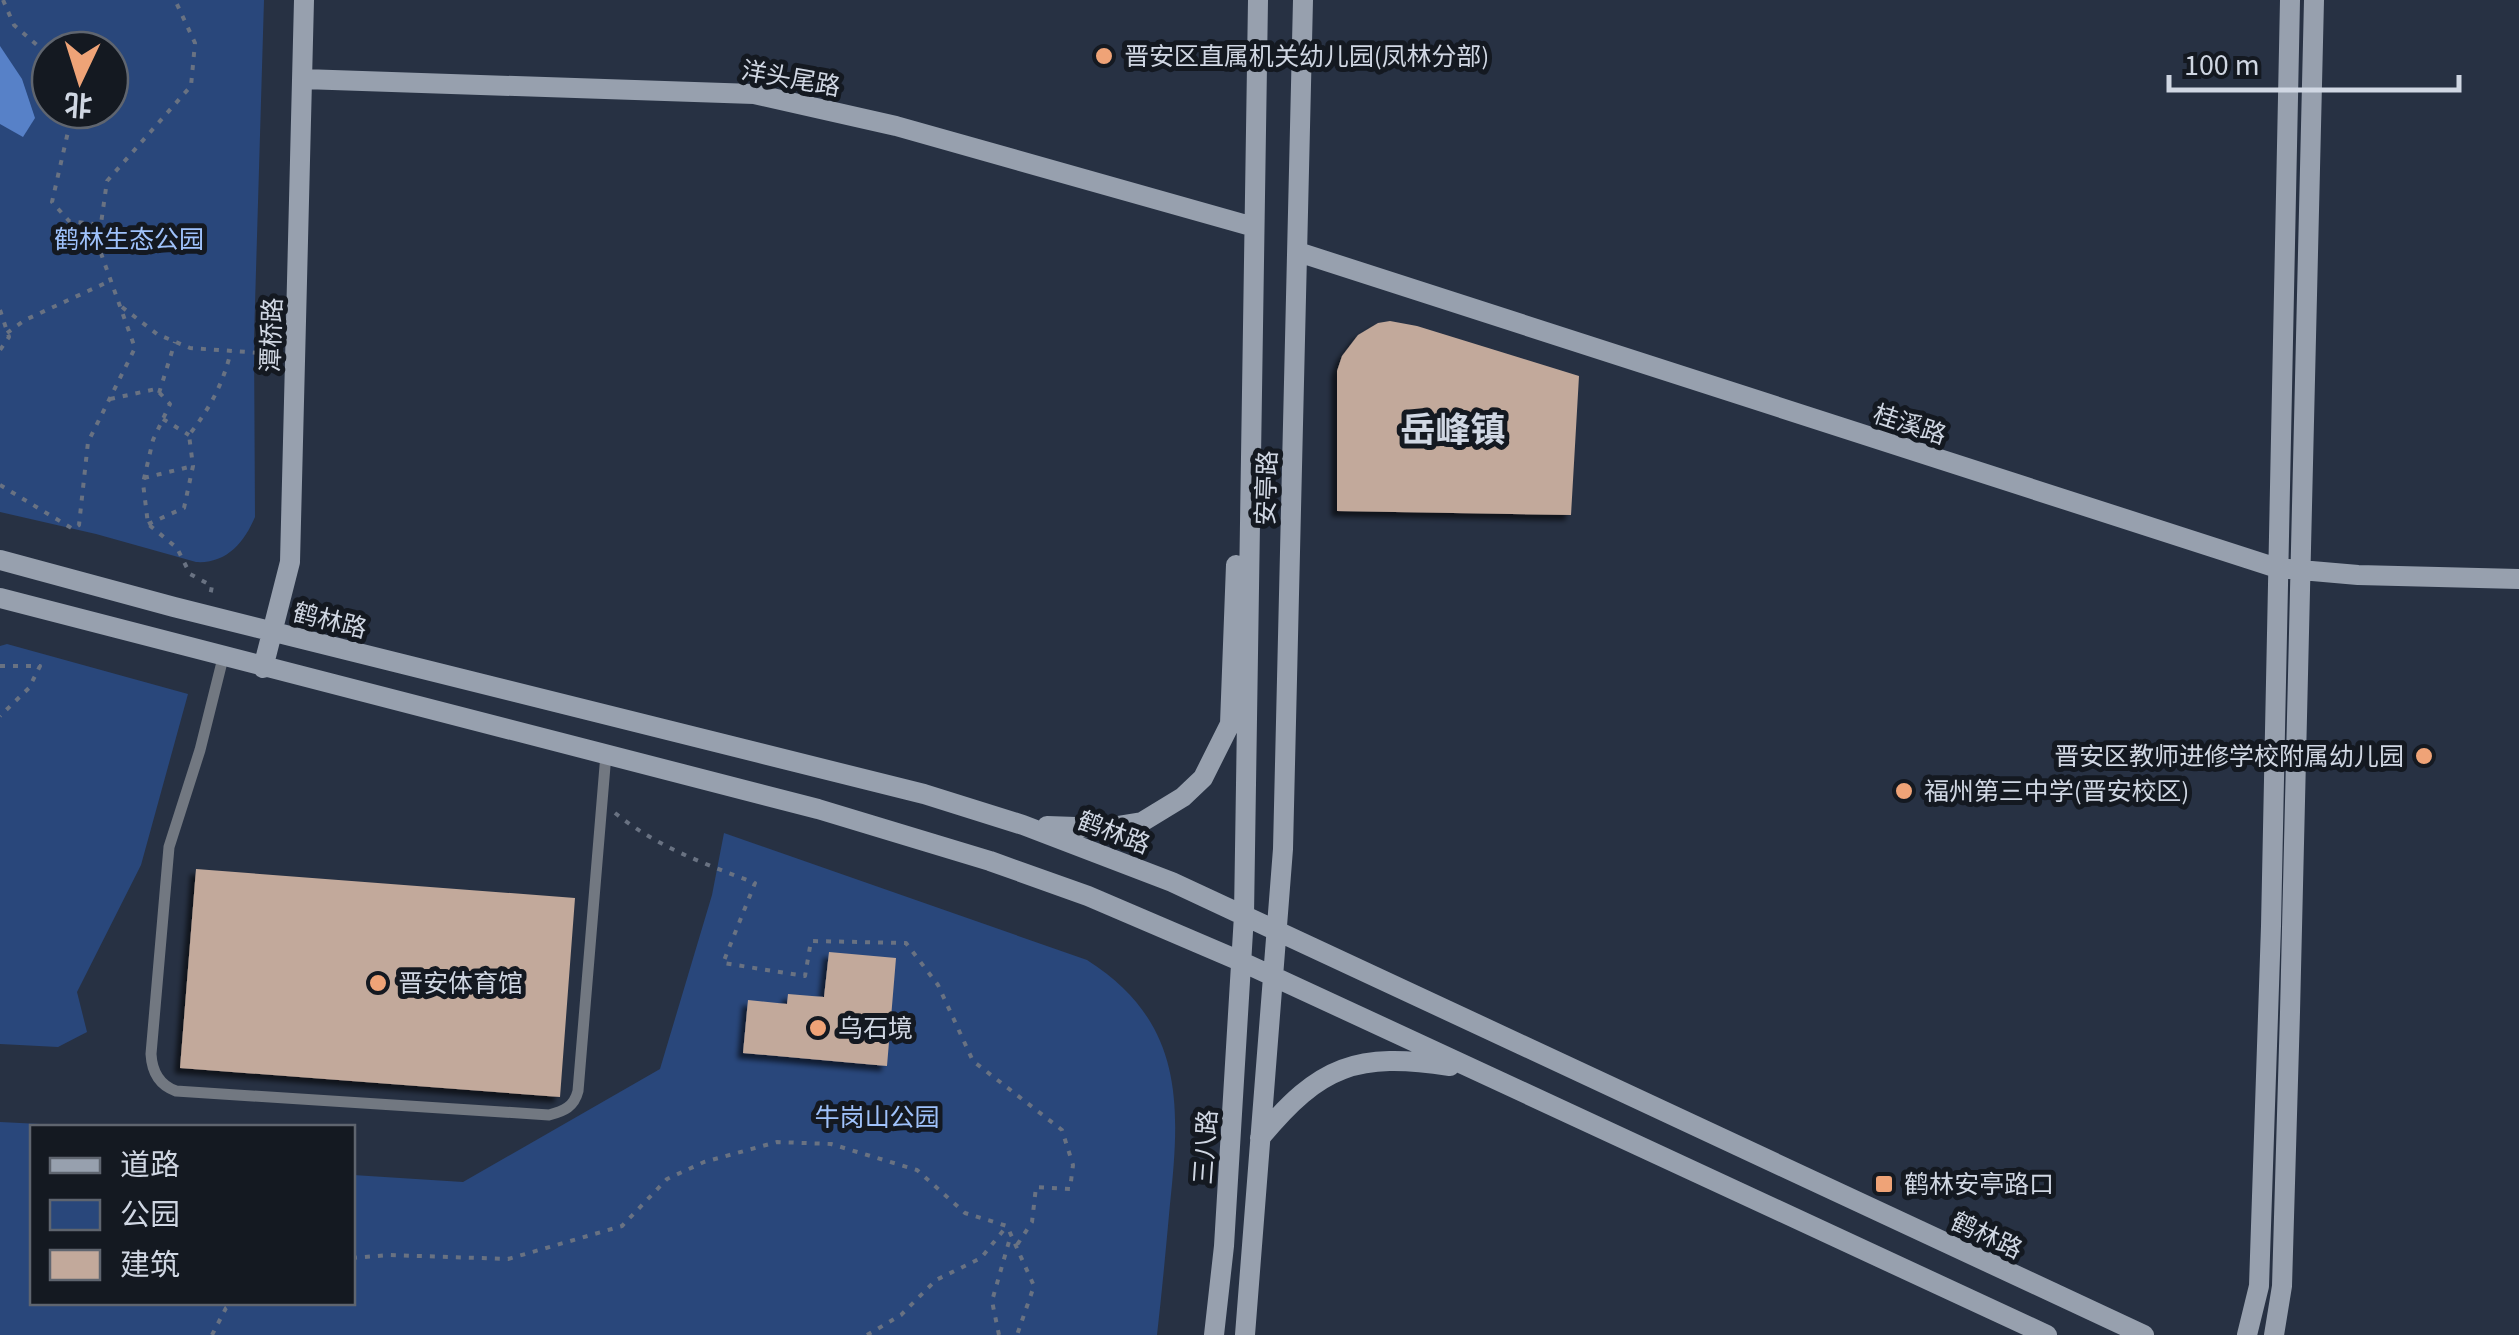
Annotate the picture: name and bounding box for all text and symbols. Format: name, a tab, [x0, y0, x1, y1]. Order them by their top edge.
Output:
north arrow	[30, 30, 130, 130]
scale bar	[2169, 30, 2459, 92]
place label: 晋安区直属机关幼儿园(凤林分部)	[1124, 39, 1489, 75]
text: 100 m	[2184, 44, 2260, 87]
marker: 晋安区直属机关幼儿园(凤林分部)	[1093, 45, 1115, 67]
street label: 洋头尾路	[738, 53, 843, 105]
text: 北	[63, 83, 94, 125]
park label: 鹤林生态公园	[54, 222, 204, 258]
street label: 潭桥路	[253, 297, 291, 373]
street label: 桂溪路	[1868, 396, 1951, 454]
district label: 岳峰镇	[1400, 406, 1506, 456]
street label: 安亭路	[1248, 450, 1286, 526]
street label: 鹤林路	[289, 594, 371, 648]
place label: 晋安区教师进修学校附属幼儿园	[2054, 739, 2404, 775]
marker: 晋安区教师进修学校附属幼儿园	[2413, 745, 2435, 767]
place label: 福州第三中学(晋安校区)	[1924, 774, 2189, 810]
marker: 福州第三中学(晋安校区)	[1893, 780, 1915, 802]
street label: 鹤林路	[1072, 803, 1155, 863]
place label: 晋安体育馆	[398, 966, 523, 1002]
marker: 晋安体育馆	[367, 972, 389, 994]
place label: 乌石境	[838, 1011, 913, 1047]
marker: 乌石境	[807, 1017, 829, 1039]
park label: 牛岗山公园	[814, 1100, 940, 1136]
street label: 三八路	[1185, 1108, 1227, 1186]
legend	[30, 1125, 355, 1305]
text: 道路	[120, 1144, 180, 1187]
place label: 鹤林安亭路口	[1904, 1167, 2054, 1203]
marker: 鹤林安亭路口	[1873, 1173, 1895, 1195]
text: 公园	[120, 1194, 180, 1237]
street label: 鹤林路	[1945, 1204, 2028, 1268]
text: 建筑	[120, 1244, 180, 1287]

